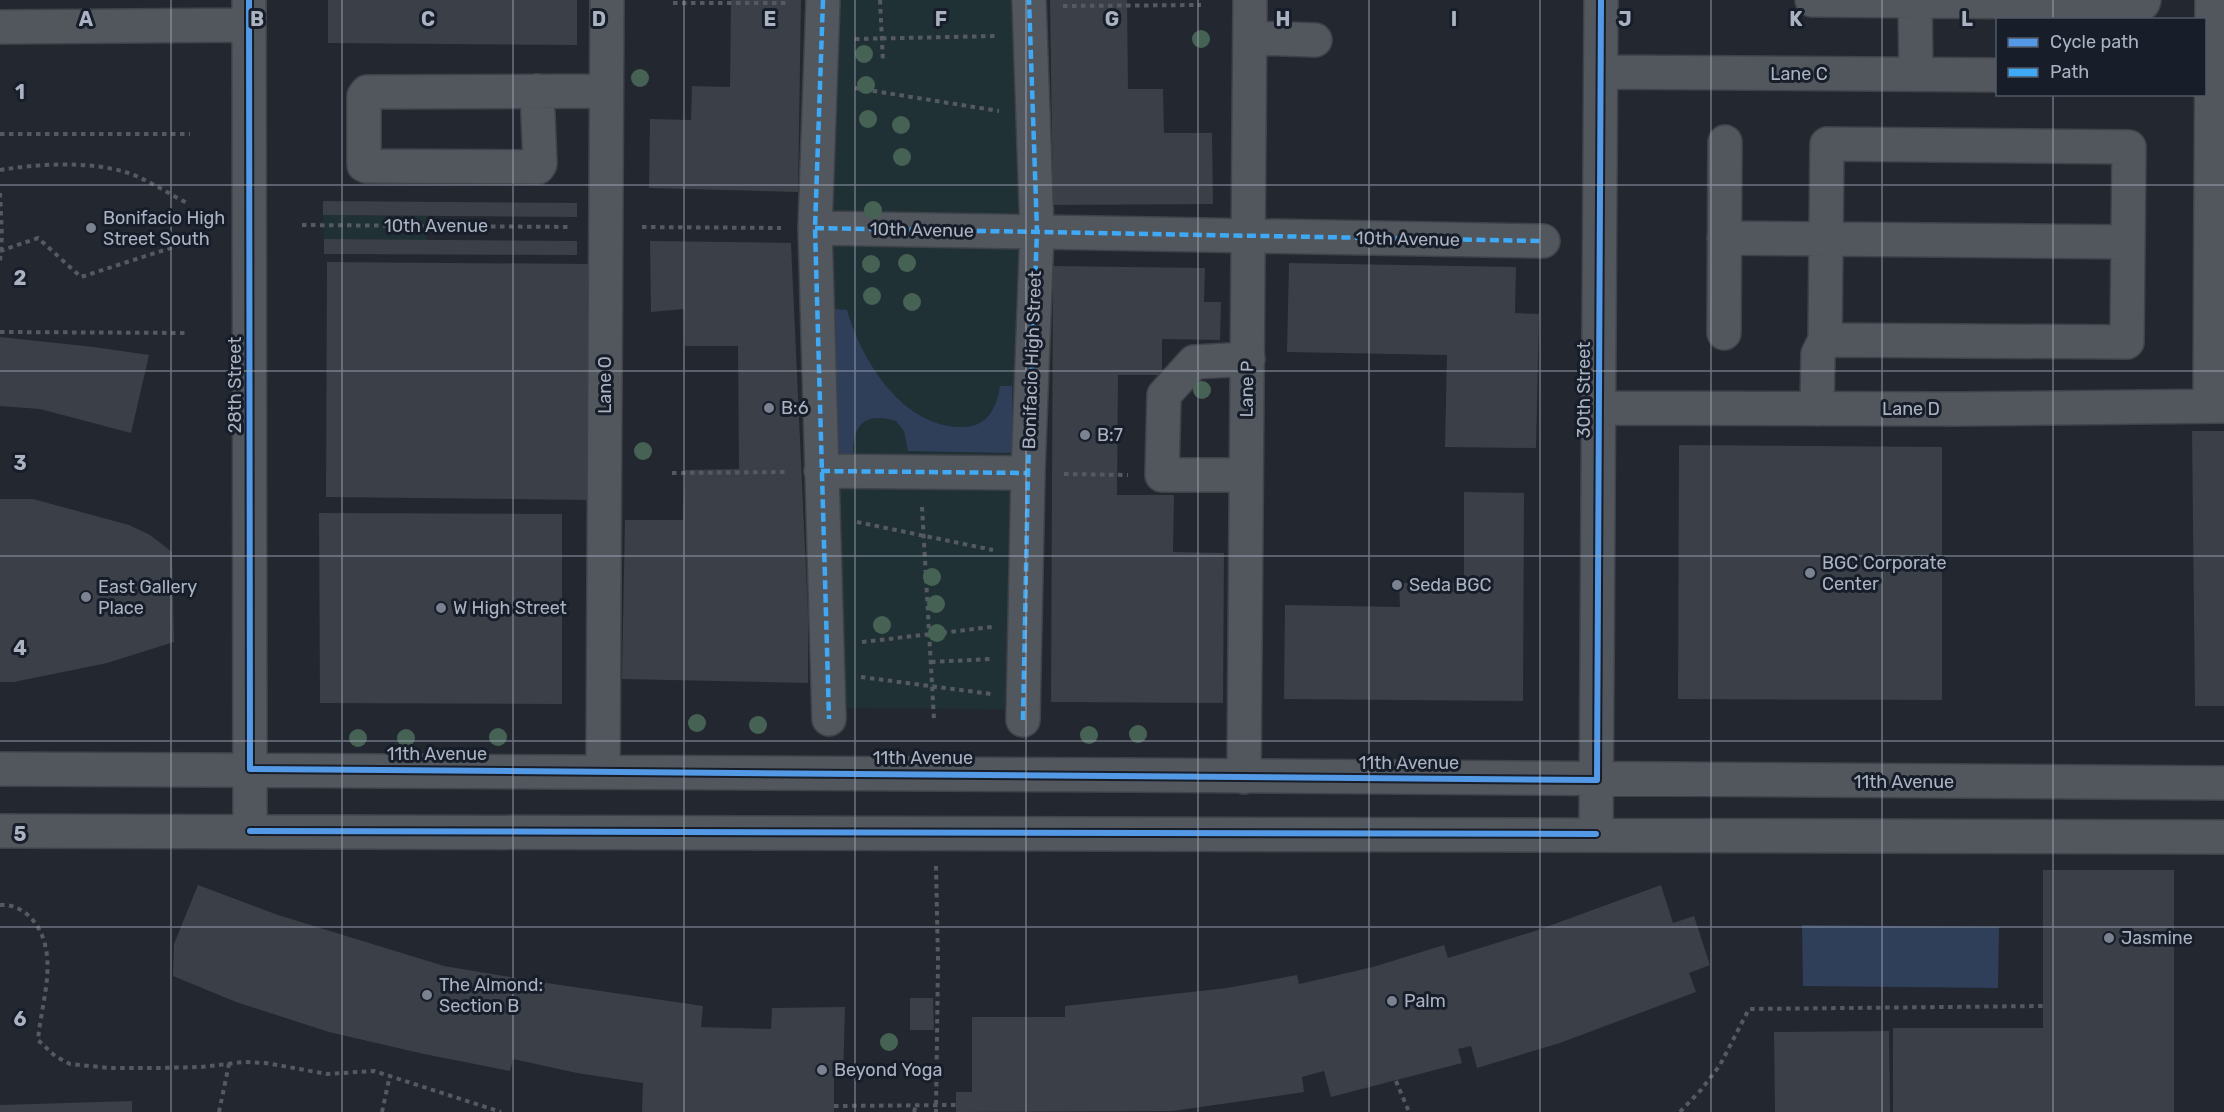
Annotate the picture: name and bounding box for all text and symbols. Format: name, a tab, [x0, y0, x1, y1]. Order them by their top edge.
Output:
text: A	[79, 7, 94, 31]
text: B	[250, 7, 264, 31]
text: C	[421, 7, 435, 31]
text: D	[592, 7, 606, 31]
text: E	[764, 7, 776, 31]
text: F	[935, 7, 947, 31]
text: G	[1105, 7, 1119, 31]
text: H	[1276, 7, 1290, 31]
text: I	[1451, 7, 1457, 31]
text: J	[1618, 7, 1632, 31]
text: K	[1789, 7, 1803, 31]
text: L	[1961, 7, 1973, 31]
legend	[1996, 18, 2206, 96]
text: Cycle path	[2050, 31, 2139, 53]
text: Path	[2050, 61, 2089, 83]
street label: Lane C	[1770, 63, 1828, 85]
text: 1	[15, 80, 25, 104]
place label: Bonifacio High Street South	[103, 207, 225, 250]
street label: 10th Avenue	[384, 215, 488, 237]
street label: 10th Avenue	[870, 218, 974, 242]
marker: Bonifacio High Street South	[84, 221, 98, 235]
street label: 10th Avenue	[1356, 227, 1460, 251]
text: 2	[14, 266, 27, 290]
street label: Bonifacio High Street	[1018, 270, 1046, 450]
street label: 28th Street	[224, 337, 246, 433]
street label: 30th Street	[1573, 342, 1595, 438]
street label: Lane O	[594, 356, 616, 414]
street label: Lane P	[1236, 360, 1258, 418]
place label: B:6	[781, 397, 809, 419]
street label: Lane D	[1882, 398, 1940, 420]
marker: B:6	[762, 401, 776, 415]
place label: B:7	[1097, 424, 1123, 446]
marker: B:7	[1078, 428, 1092, 442]
text: 3	[13, 451, 27, 475]
place label: BGC Corporate Center	[1822, 552, 1947, 595]
marker: BGC Corporate Center	[1803, 566, 1817, 580]
place label: Seda BGC	[1409, 574, 1492, 596]
place label: East Gallery Place	[98, 576, 197, 619]
marker: Seda BGC	[1390, 578, 1404, 592]
marker: East Gallery Place	[79, 590, 93, 604]
place label: W High Street	[453, 597, 567, 619]
marker: W High Street	[434, 601, 448, 615]
text: 4	[13, 636, 27, 660]
street label: 11th Avenue	[387, 743, 487, 765]
street label: 11th Avenue	[873, 747, 973, 769]
street label: 11th Avenue	[1359, 752, 1459, 774]
street label: 11th Avenue	[1854, 771, 1954, 793]
text: 5	[14, 822, 27, 846]
place label: Jasmine	[2121, 927, 2193, 949]
marker: Jasmine	[2102, 931, 2116, 945]
place label: The Almond: Section B	[439, 974, 543, 1017]
marker: The Almond: Section B	[420, 988, 434, 1002]
place label: Palm	[1404, 990, 1446, 1012]
marker: Palm	[1385, 994, 1399, 1008]
text: 6	[13, 1007, 27, 1031]
place label: Beyond Yoga	[834, 1059, 942, 1081]
marker: Beyond Yoga	[815, 1063, 829, 1077]

